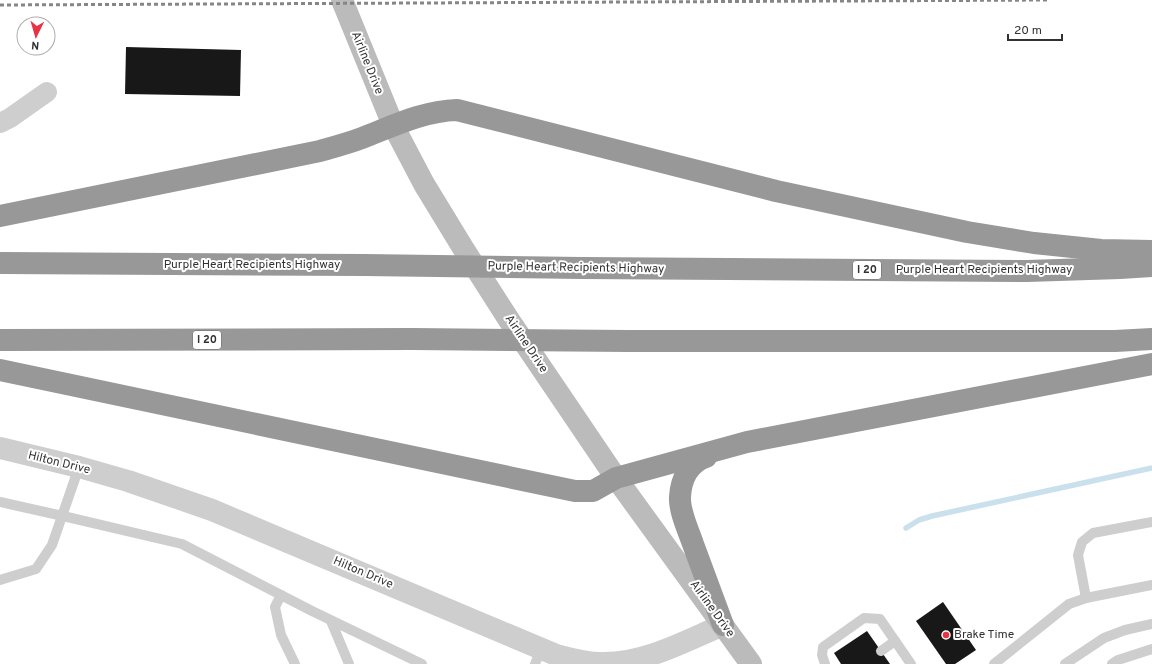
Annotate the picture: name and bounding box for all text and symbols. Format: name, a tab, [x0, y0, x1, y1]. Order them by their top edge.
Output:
north arrow	[16, 16, 56, 56]
scale bar	[1008, 16, 1062, 42]
text: 20 m	[1014, 23, 1042, 39]
street label: Airline Drive	[347, 29, 387, 97]
text: N	[31, 38, 40, 52]
street label: Purple Heart Recipients Highway	[164, 257, 340, 273]
street label: Purple Heart Recipients Highway	[488, 258, 664, 278]
road number: I 20	[853, 261, 881, 279]
street label: Purple Heart Recipients Highway	[896, 262, 1072, 278]
street label: Airline Drive	[501, 312, 551, 376]
road number: I 20	[193, 331, 221, 349]
street label: Hilton Drive	[26, 448, 92, 478]
street label: Hilton Drive	[331, 553, 395, 593]
street label: Airline Drive	[686, 577, 738, 641]
place label: Brake Time	[954, 627, 1014, 643]
marker: Brake Time	[941, 630, 951, 640]

